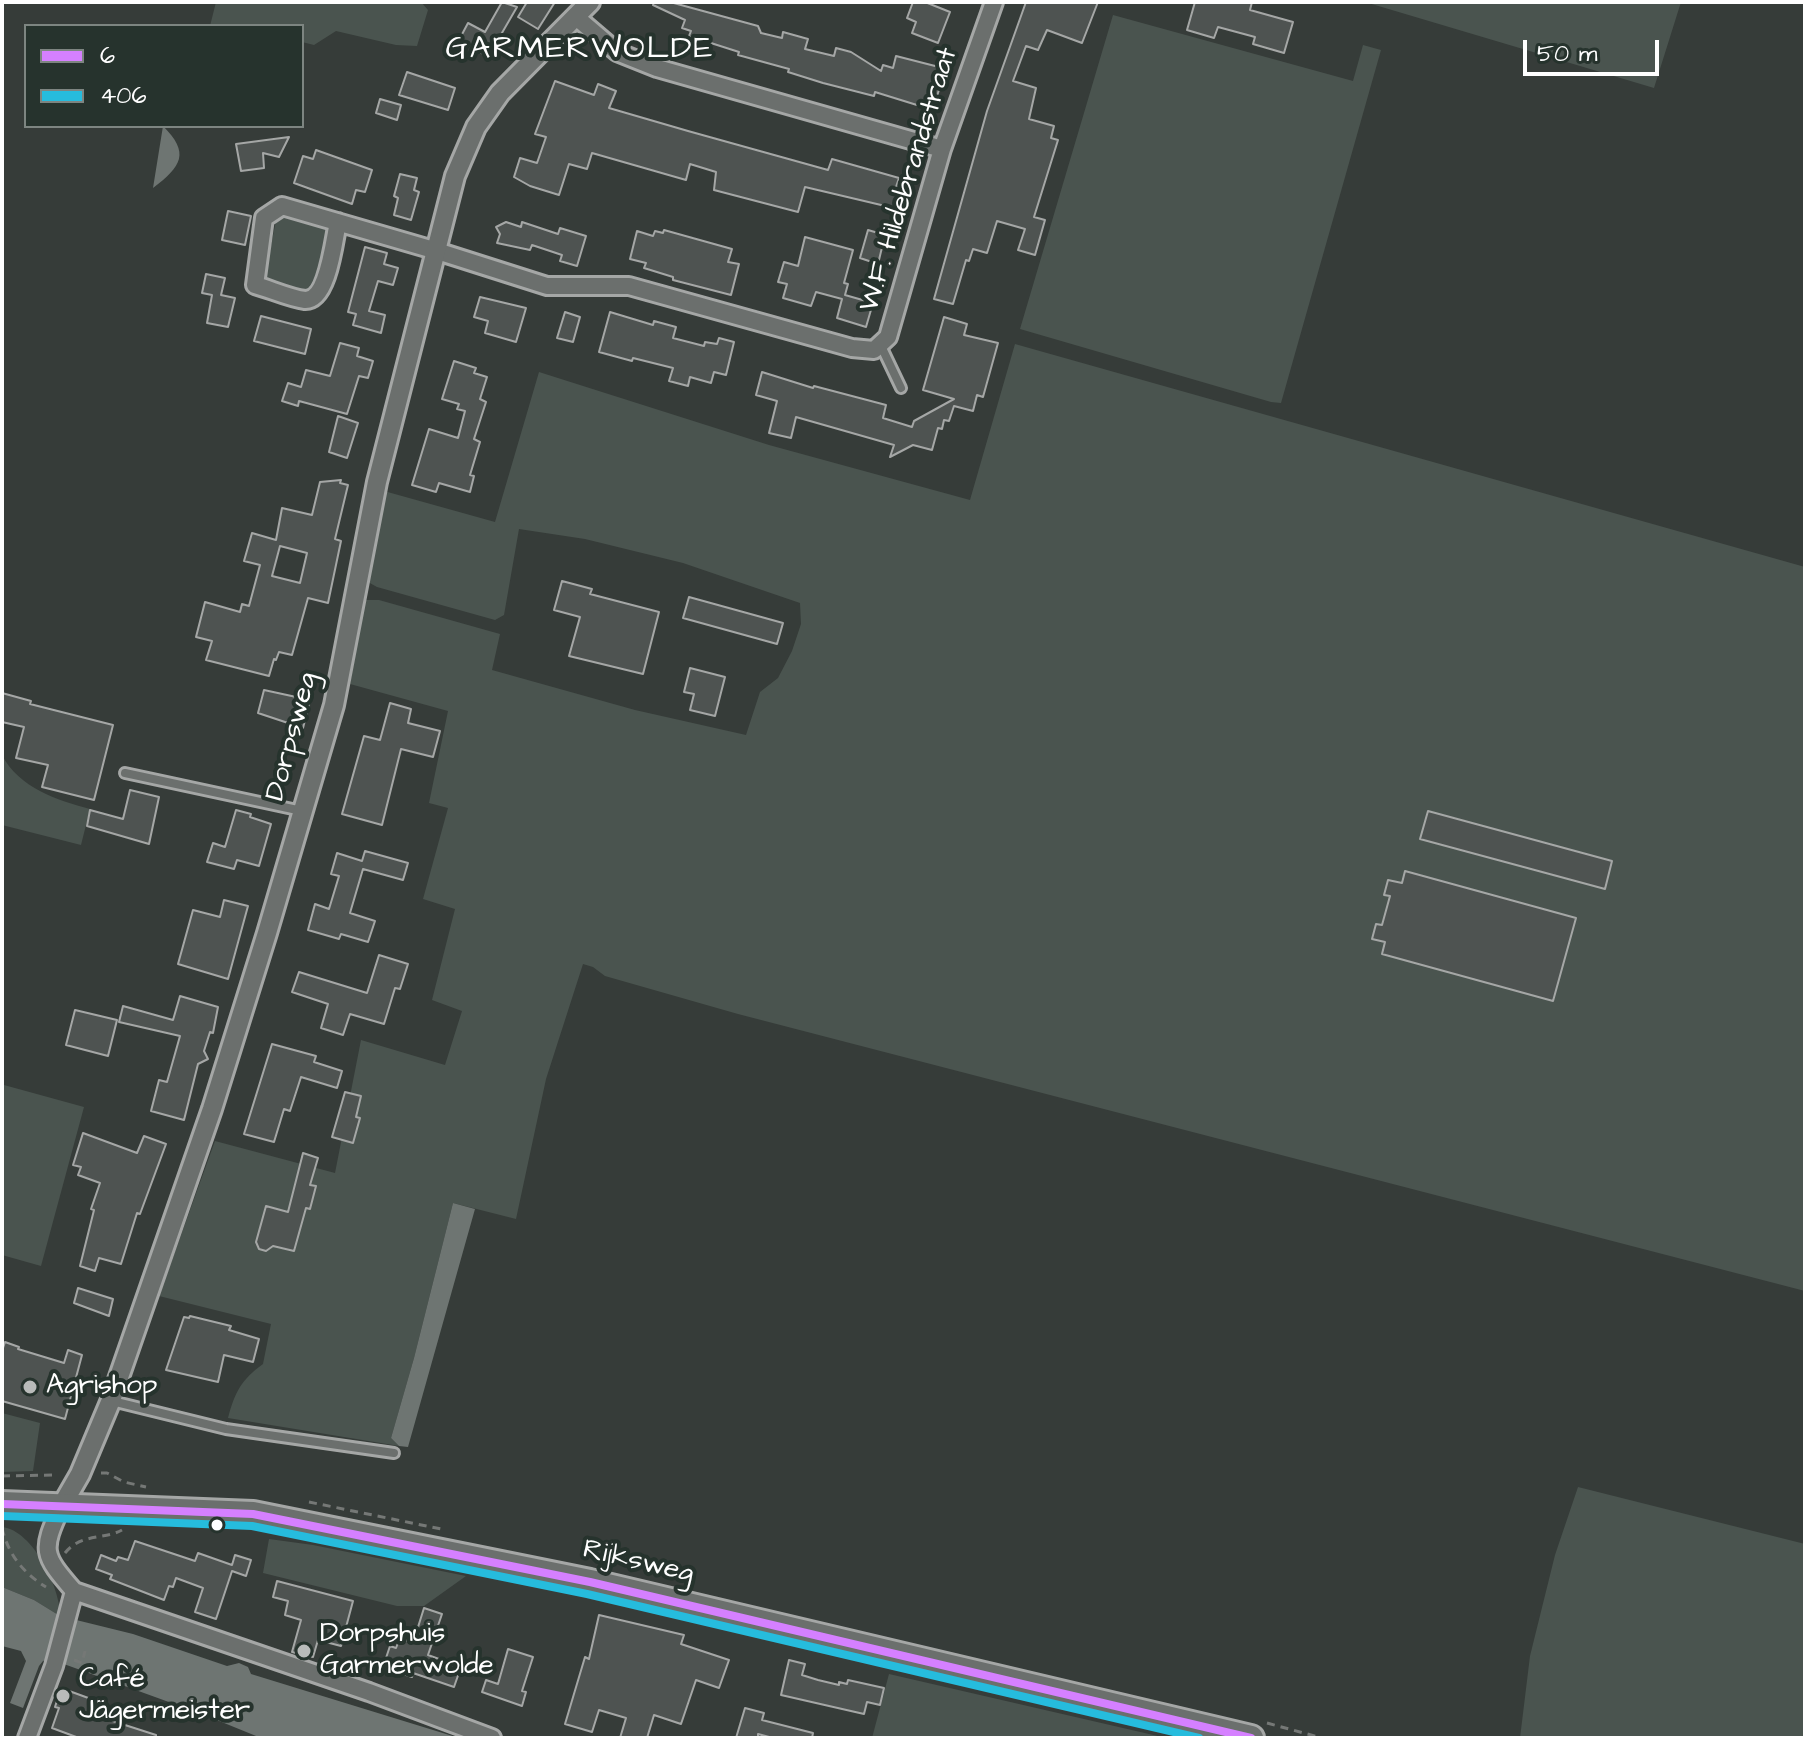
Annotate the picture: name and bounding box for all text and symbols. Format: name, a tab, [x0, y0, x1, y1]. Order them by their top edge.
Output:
legend	[24, 24, 304, 128]
scale bar	[1527, 24, 1663, 74]
district label: GARMERWOLDE	[445, 31, 715, 69]
text: 50 m	[1537, 37, 1597, 71]
text: 6	[100, 39, 115, 73]
street label: W.F. Hildebrandstraat	[854, 44, 966, 316]
text: 406	[100, 79, 147, 113]
street label: Dorpsweg	[260, 669, 326, 805]
place label: Agrishop	[46, 1370, 157, 1404]
marker: Agrishop	[21, 1378, 39, 1396]
unlabelled marker	[209, 1517, 225, 1533]
street label: Rijksweg	[579, 1534, 697, 1592]
place label: Dorpshuis Garmerwolde	[320, 1618, 494, 1684]
marker: Dorpshuis Garmerwolde	[295, 1642, 313, 1660]
place label: Café Jägermeister	[79, 1663, 250, 1729]
marker: Café Jägermeister	[54, 1687, 72, 1705]

